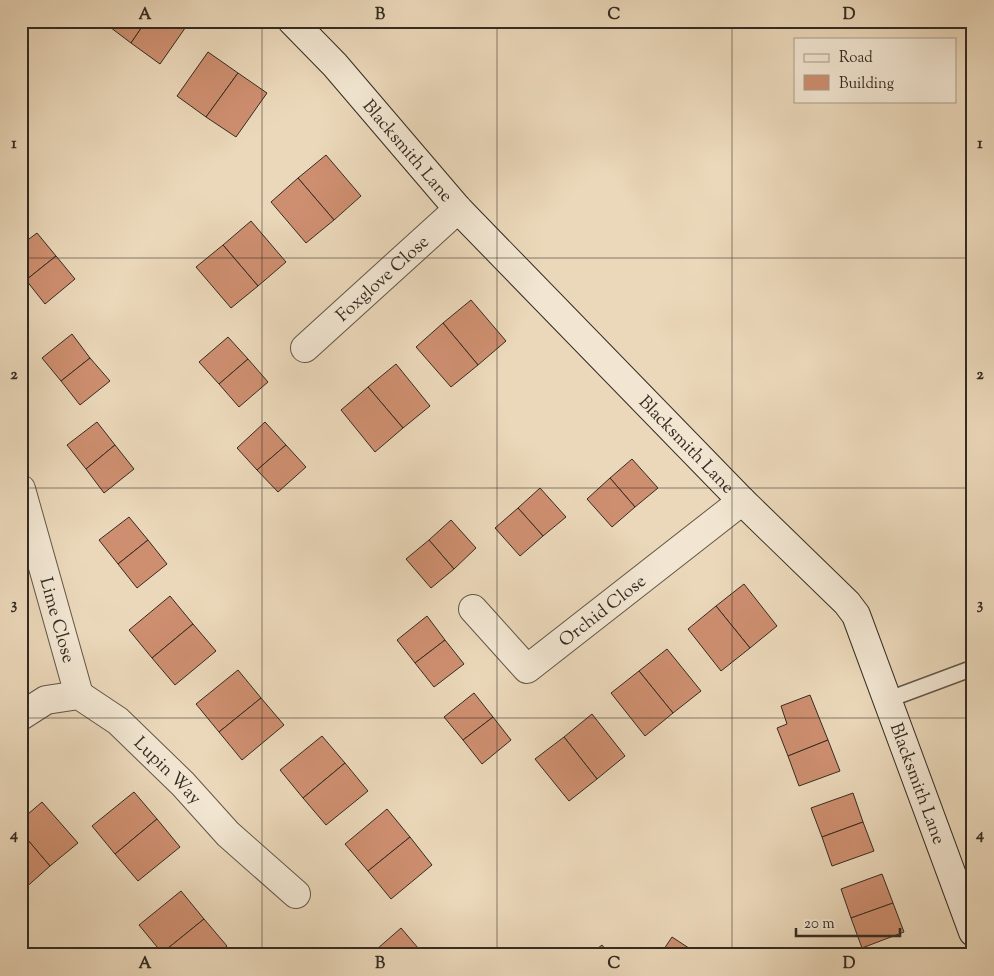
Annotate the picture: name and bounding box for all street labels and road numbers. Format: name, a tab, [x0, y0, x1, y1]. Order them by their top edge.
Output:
street label: Blacksmith Lane	[355, 95, 458, 209]
street label: Foxglove Close	[331, 230, 436, 329]
street label: Blacksmith Lane	[631, 391, 739, 500]
street label: Orchid Close	[554, 570, 652, 654]
street label: Lime Close	[32, 575, 80, 666]
street label: Blacksmith Lane	[882, 720, 951, 848]
street label: Lupin Way	[127, 732, 207, 811]

